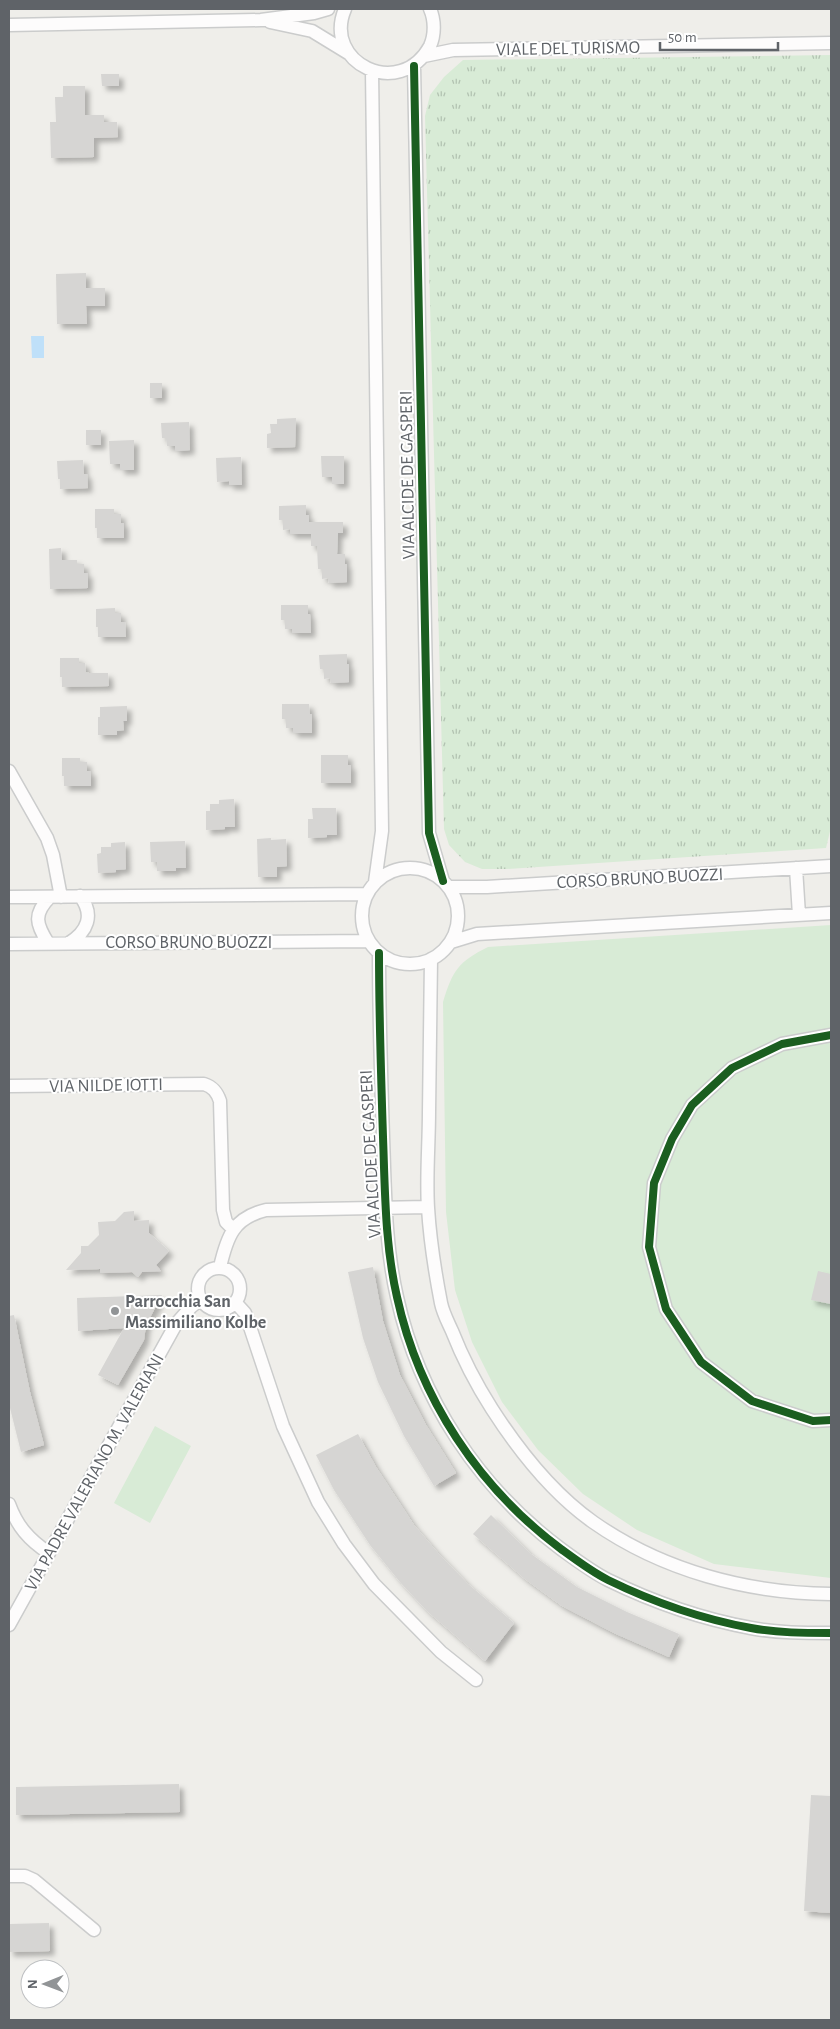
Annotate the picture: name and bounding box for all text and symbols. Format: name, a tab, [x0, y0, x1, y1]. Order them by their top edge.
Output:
scale bar	[660, 20, 778, 52]
text: 50 m	[668, 30, 697, 45]
street label: VIALE DEL TURISMO	[496, 39, 640, 59]
street label: VIA ALCIDE DE GASPERI	[398, 390, 418, 560]
street label: CORSO BRUNO BUOZZI	[556, 866, 724, 892]
street label: CORSO BRUNO BUOZZI	[106, 934, 272, 952]
street label: VIA ALCIDE DE GASPERI	[358, 1069, 384, 1239]
street label: VIA NILDE IOTTI	[49, 1076, 163, 1096]
place label: Parrocchia San Massimiliano Kolbe	[125, 1293, 266, 1332]
marker: Parrocchia San Massimiliano Kolbe	[109, 1305, 121, 1317]
street label: VIA PADRE VALERIANO M. VALERIANI	[22, 1351, 168, 1594]
north arrow	[20, 1959, 70, 2009]
text: N	[26, 1979, 40, 1989]

